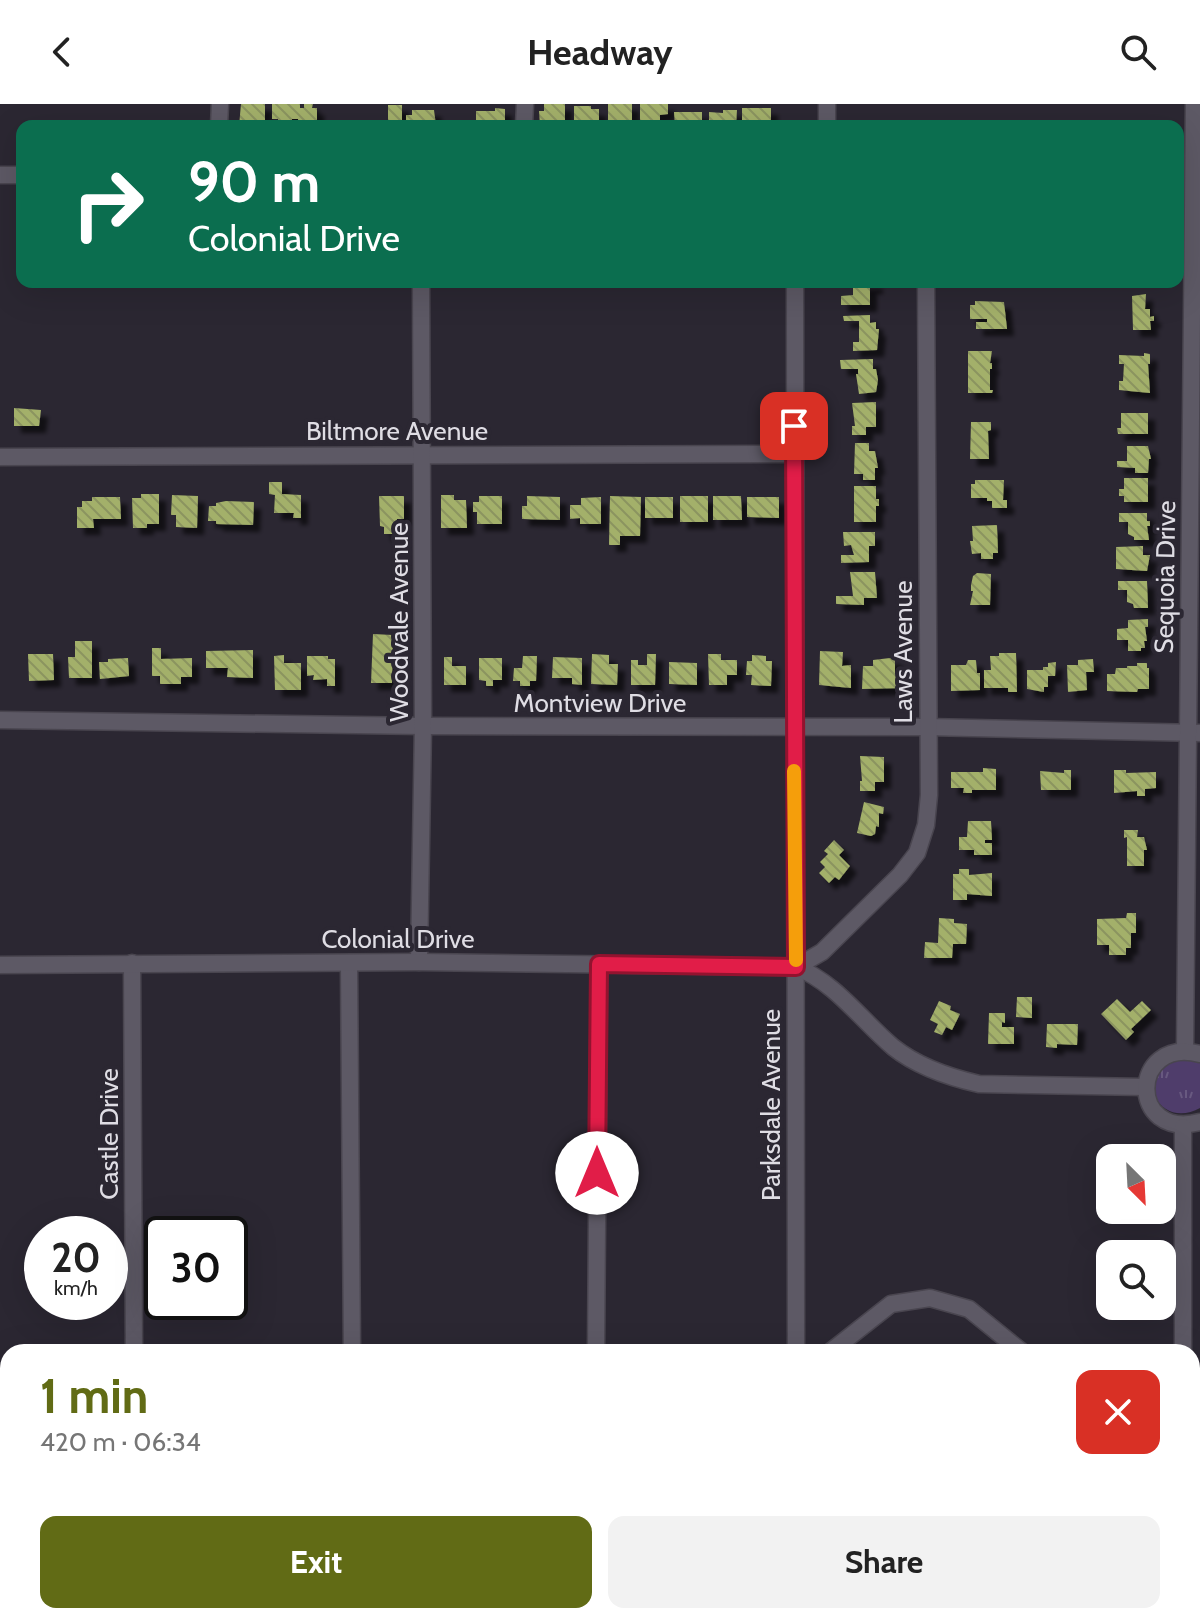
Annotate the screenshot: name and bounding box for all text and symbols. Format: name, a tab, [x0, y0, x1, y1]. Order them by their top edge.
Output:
icon: back	[40, 30, 84, 74]
text: Headway	[527, 30, 673, 74]
icon: search	[1116, 30, 1160, 74]
text: 90 m	[188, 148, 320, 216]
icon: right	[56, 152, 160, 256]
text: Colonial Drive	[188, 216, 400, 260]
pin	[760, 392, 828, 460]
icon: arrive	[772, 404, 816, 448]
street label: Biltmore Avenue	[306, 415, 488, 447]
street label: Sequoia Drive	[1148, 500, 1182, 654]
street label: Woodvale Avenue	[383, 522, 415, 722]
street label: Laws Avenue	[887, 580, 919, 724]
street label: Montview Drive	[514, 687, 686, 719]
street label: Colonial Drive	[321, 923, 475, 955]
street label: Parksdale Avenue	[755, 1009, 787, 1201]
street label: Castle Drive	[93, 1068, 125, 1200]
position arrow	[555, 1131, 639, 1215]
north arrow	[1096, 1144, 1176, 1224]
map controls	[1096, 1144, 1176, 1320]
speed limit sign: 30	[144, 1216, 248, 1320]
text: 20	[51, 1233, 101, 1282]
button: search	[1096, 1240, 1176, 1320]
text: km/h	[54, 1276, 98, 1300]
text: 1 min	[40, 1367, 148, 1425]
button: close	[1076, 1370, 1160, 1454]
text: 420 m · 06:34	[40, 1426, 201, 1458]
button: Exit	[40, 1516, 592, 1608]
button: Share	[608, 1516, 1160, 1608]

